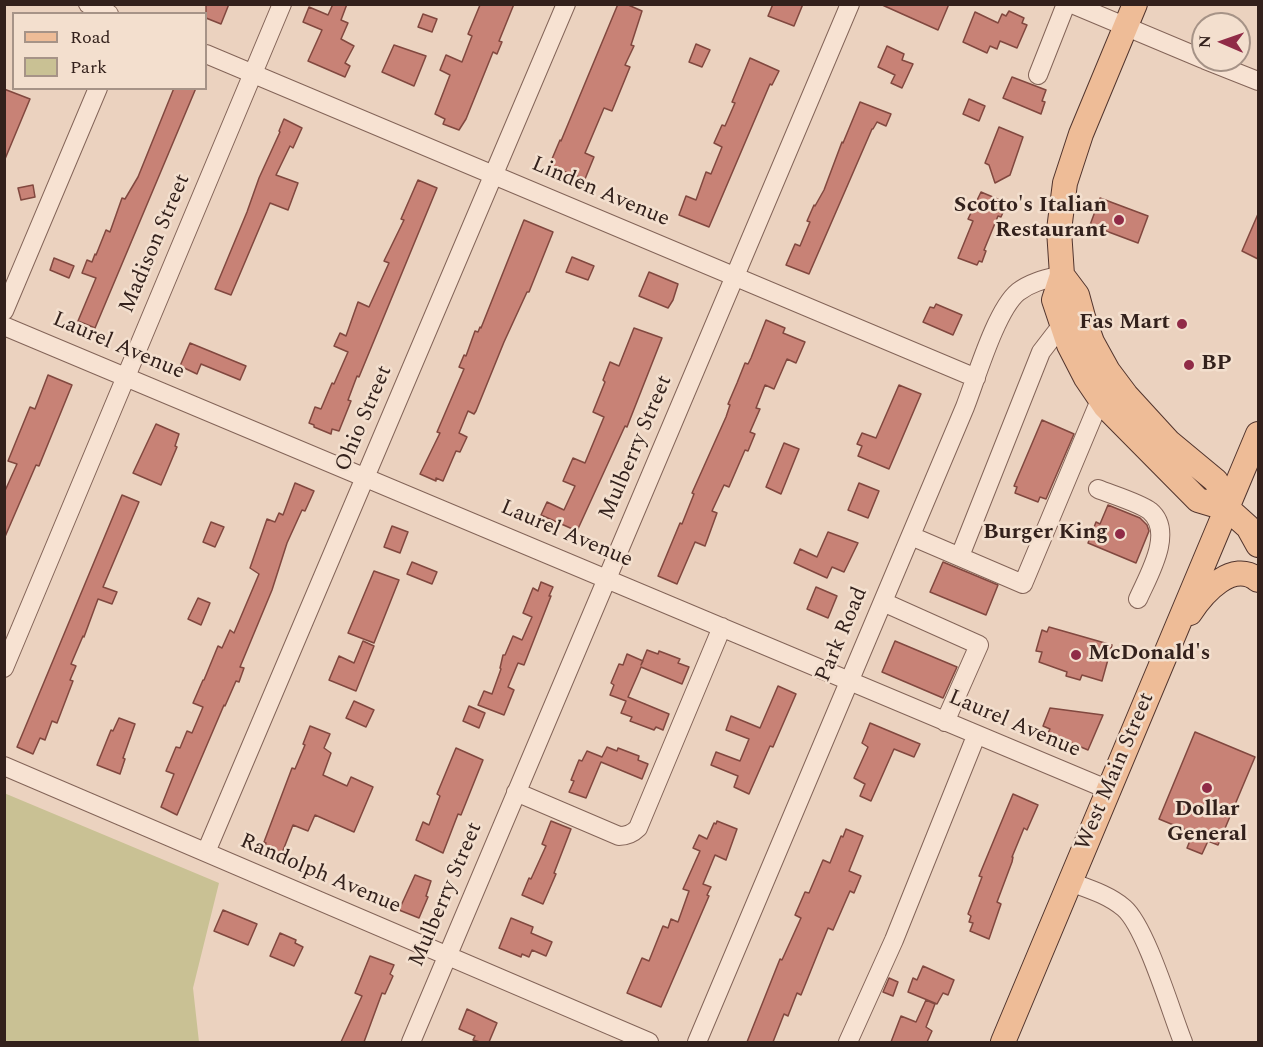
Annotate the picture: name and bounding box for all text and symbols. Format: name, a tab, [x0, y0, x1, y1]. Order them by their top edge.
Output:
legend	[12, 12, 207, 90]
north arrow	[1191, 12, 1251, 72]
text: Road	[70, 24, 111, 51]
text: N	[1193, 34, 1217, 48]
text: Park	[70, 54, 107, 81]
street label: Linden Avenue	[527, 152, 673, 234]
street label: Madison Street	[115, 171, 197, 317]
place label: Scotto's Italian Restaurant	[954, 194, 1107, 246]
marker: Scotto's Italian Restaurant	[1112, 213, 1126, 227]
street label: Laurel Avenue	[48, 307, 188, 387]
place label: Fas Mart	[1079, 311, 1170, 337]
marker: Fas Mart	[1175, 317, 1189, 331]
place label: BP	[1201, 352, 1232, 378]
marker: BP	[1182, 358, 1196, 372]
street label: Ohio Street	[331, 362, 399, 476]
street label: Mulberry Street	[595, 372, 679, 524]
street label: Laurel Avenue	[496, 495, 636, 575]
place label: Burger King	[983, 521, 1108, 547]
marker: Burger King	[1113, 527, 1127, 541]
street label: Park Road	[811, 584, 875, 686]
place label: McDonald's	[1088, 642, 1210, 668]
marker: McDonald's	[1069, 648, 1083, 662]
street label: Laurel Avenue	[944, 685, 1084, 765]
street label: West Main Street	[1071, 689, 1161, 855]
marker: Dollar General	[1200, 781, 1214, 795]
place label: Dollar General	[1167, 798, 1247, 849]
street label: Mulberry Street	[405, 819, 489, 971]
street label: Randolph Avenue	[236, 829, 404, 921]

